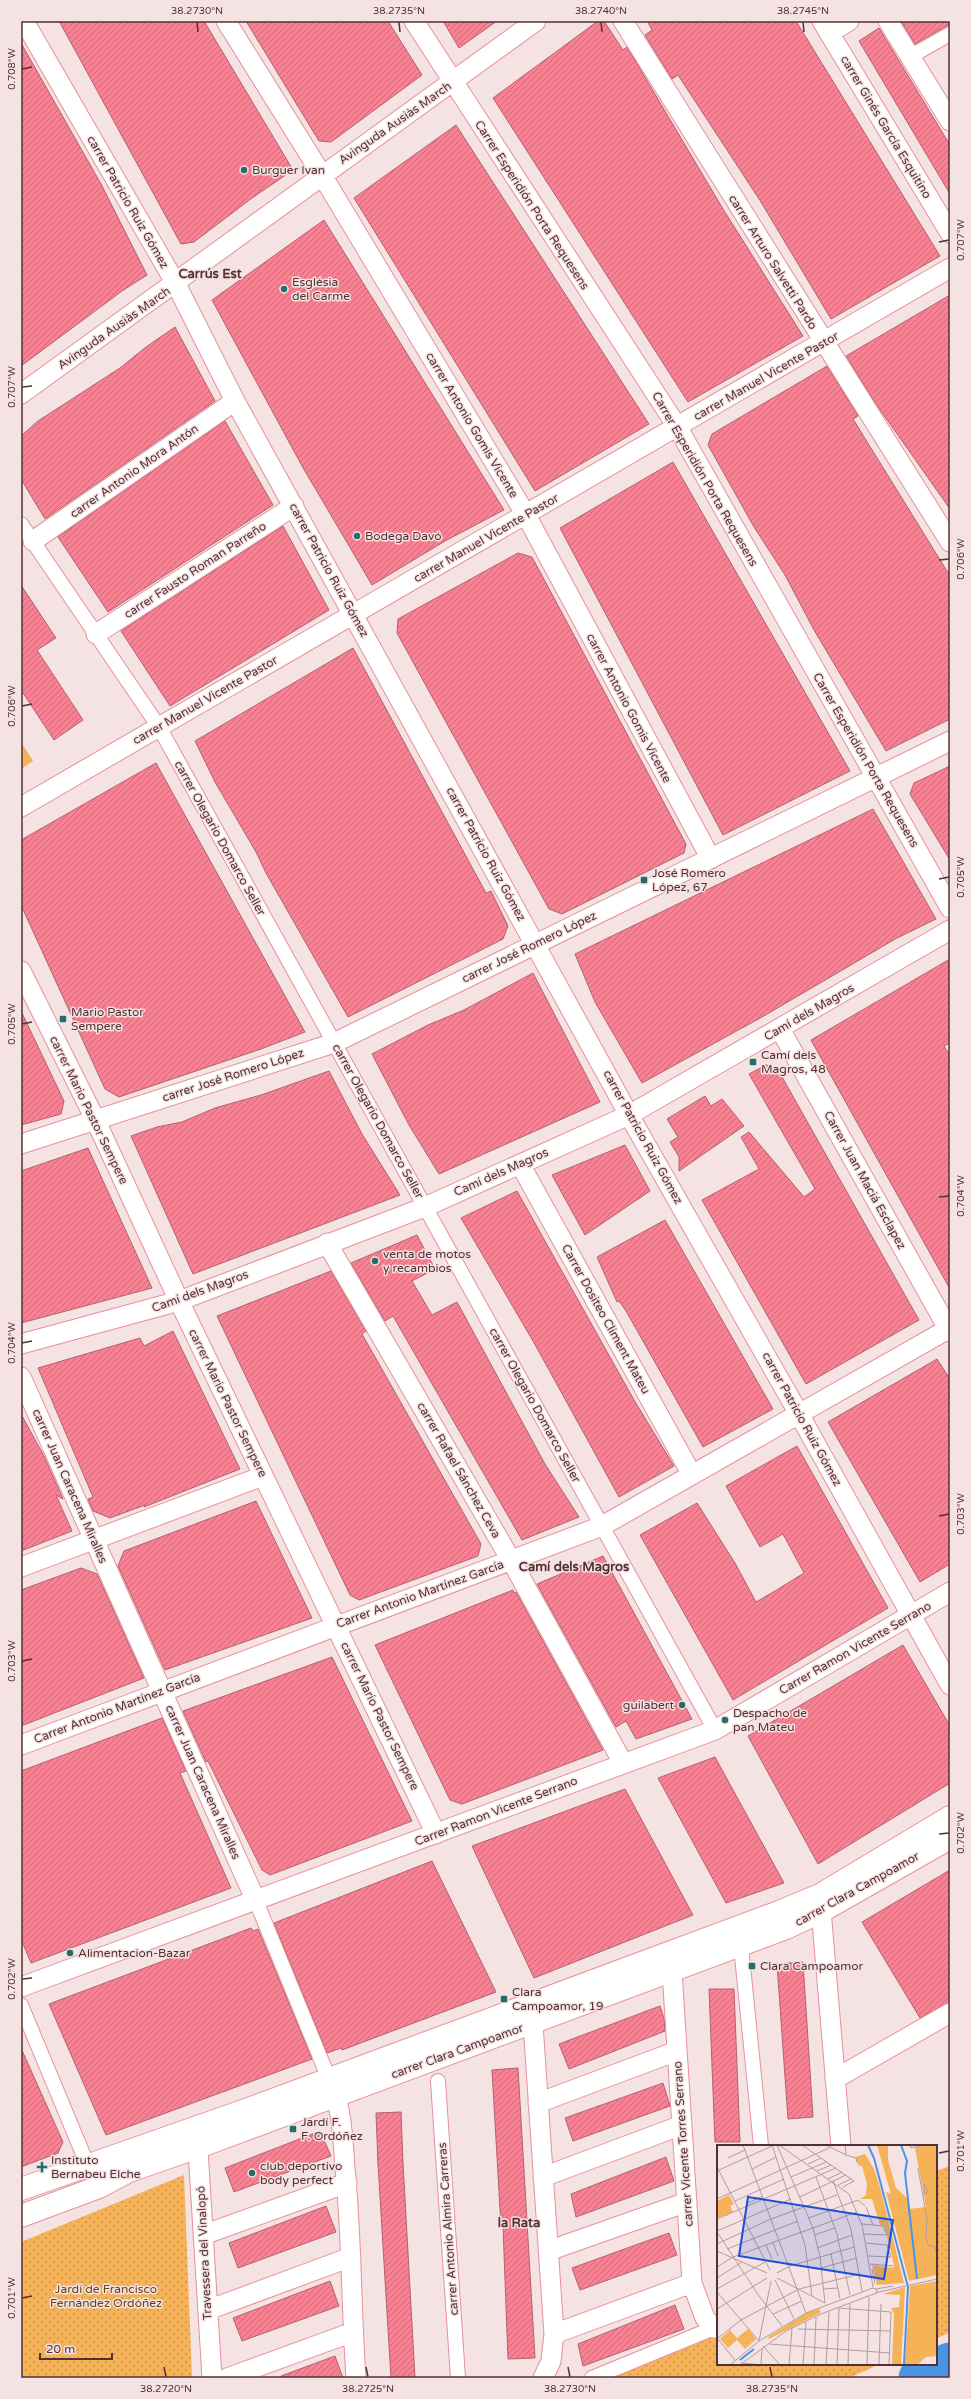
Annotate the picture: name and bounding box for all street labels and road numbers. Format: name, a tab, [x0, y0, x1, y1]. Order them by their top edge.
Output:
street label: carrer Ginés García Esquitino	[838, 53, 934, 201]
street label: Avinguda Ausiàs March	[336, 79, 454, 167]
street label: Carrer Esperidión Porta Requesens	[472, 118, 592, 292]
street label: carrer Patricio Ruiz Gómez	[84, 133, 172, 271]
street label: carrer Arturo Salvetti Pardo	[726, 192, 820, 332]
street label: Avinguda Ausiàs March	[55, 284, 173, 372]
street label: carrer Manuel Vicente Pastor	[691, 328, 841, 423]
street label: carrer Antonio Gomis Vicente	[423, 350, 521, 500]
street label: Carrer Esperidión Porta Requesens	[649, 389, 761, 569]
street label: carrer Antonio Mora Antón	[67, 421, 201, 521]
street label: carrer Manuel Vicente Pastor	[411, 490, 561, 585]
street label: carrer Patricio Ruiz Gómez	[286, 501, 372, 639]
street label: carrer Fausto Roman Parreño	[121, 519, 269, 621]
street label: carrer Antonio Gomis Vicente	[584, 631, 675, 785]
street label: carrer Manuel Vicente Pastor	[130, 652, 280, 747]
street label: Carrer Esperidión Porta Requesens	[810, 670, 922, 850]
street label: carrer Olegario Domarco Seller	[171, 758, 269, 918]
street label: carrer Patricio Ruiz Gómez	[443, 785, 529, 923]
street label: carrer José Romero López	[459, 908, 599, 986]
street label: Camí dels Magros	[761, 980, 857, 1044]
street label: carrer Mario Pastor Sempere	[47, 1033, 131, 1187]
street label: carrer Olegario Domarco Seller	[329, 1041, 427, 1201]
street label: carrer José Romero López	[160, 1045, 306, 1105]
street label: carrer Patricio Ruiz Gómez	[600, 1068, 686, 1206]
street label: Carrer Juan Maciá Esclapez	[821, 1108, 909, 1252]
street label: Camí dels Magros	[452, 1145, 551, 1199]
street label: Carrer Dositeo Climent Mateu	[559, 1242, 653, 1396]
street label: Camí dels Magros	[150, 1267, 250, 1315]
street label: carrer Olegario Domarco Seller	[486, 1325, 584, 1485]
street label: carrer Mario Pastor Sempere	[186, 1326, 270, 1480]
street label: carrer Patricio Ruiz Gómez	[759, 1350, 845, 1488]
street label: carrer Rafael Sánchez Ceva	[414, 1399, 504, 1541]
street label: carrer Juan Caracena Miralles	[29, 1407, 111, 1566]
street label: Carrer Antonio Martínez García	[334, 1557, 506, 1631]
street label: Carrer Ramon Vicente Serrano	[776, 1599, 934, 1697]
street label: carrer Mario Pastor Sempere	[338, 1639, 422, 1793]
street label: Carrer Antonio Martínez García	[32, 1670, 202, 1746]
street label: carrer Juan Caracena Miralles	[162, 1703, 244, 1862]
street label: Carrer Ramon Vicente Serrano	[413, 1773, 579, 1849]
street label: carrer Clara Campoamor	[792, 1849, 922, 1929]
street label: carrer Clara Campoamor	[389, 2020, 525, 2081]
street label: carrer Vicente Torres Serrano	[670, 2061, 696, 2227]
street label: carrer Antonio Almira Carreras	[435, 2142, 461, 2316]
street label: Travessera del Vinalopó	[193, 2185, 215, 2321]

